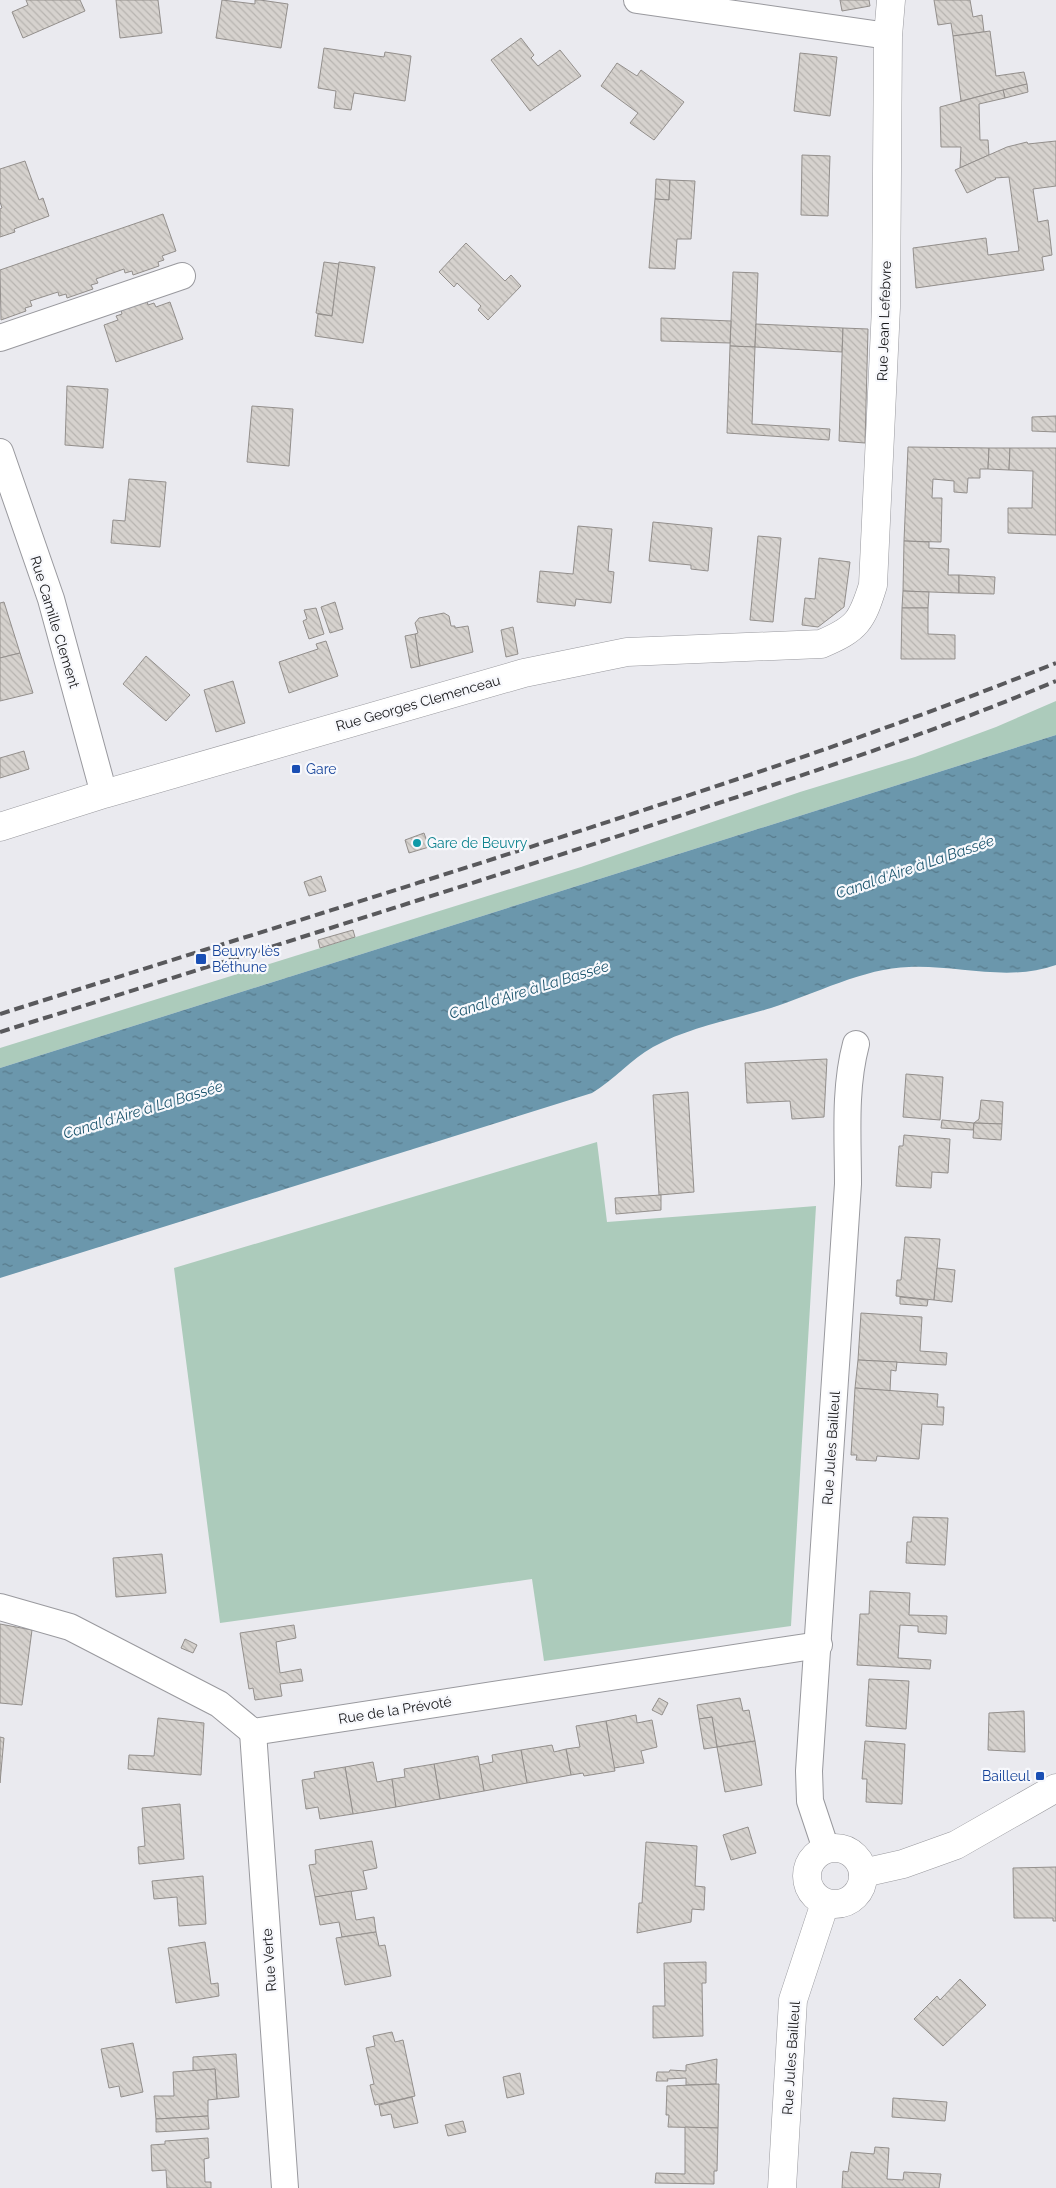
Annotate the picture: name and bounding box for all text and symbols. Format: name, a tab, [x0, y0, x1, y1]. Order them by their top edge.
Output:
street label: Rue Jean Lefebvre	[874, 261, 894, 381]
street label: Rue Camille Clement	[27, 554, 83, 690]
street label: Rue Georges Clemenceau	[334, 672, 502, 734]
place label: Gare	[306, 761, 337, 777]
marker: Gare	[290, 763, 302, 775]
water label: Canal d'Aire à La Bassée	[834, 831, 996, 903]
place label: Gare de Beuvry	[427, 835, 528, 851]
marker: Gare de Beuvry	[411, 837, 423, 849]
place label: Beuvry lès Béthune	[212, 943, 280, 975]
marker: Beuvry lès Béthune	[194, 952, 208, 966]
water label: Canal d'Aire à La Bassée	[447, 957, 611, 1023]
water label: Canal d'Aire à La Bassée	[61, 1077, 225, 1143]
street label: Rue Jules Bailleul	[819, 1390, 843, 1505]
street label: Rue de la Prévoté	[337, 1693, 453, 1727]
place label: Bailleul	[982, 1768, 1030, 1784]
marker: Bailleul	[1034, 1770, 1046, 1782]
street label: Rue Verte	[259, 1928, 279, 1992]
street label: Rue Jules Bailleul	[779, 2000, 803, 2115]

